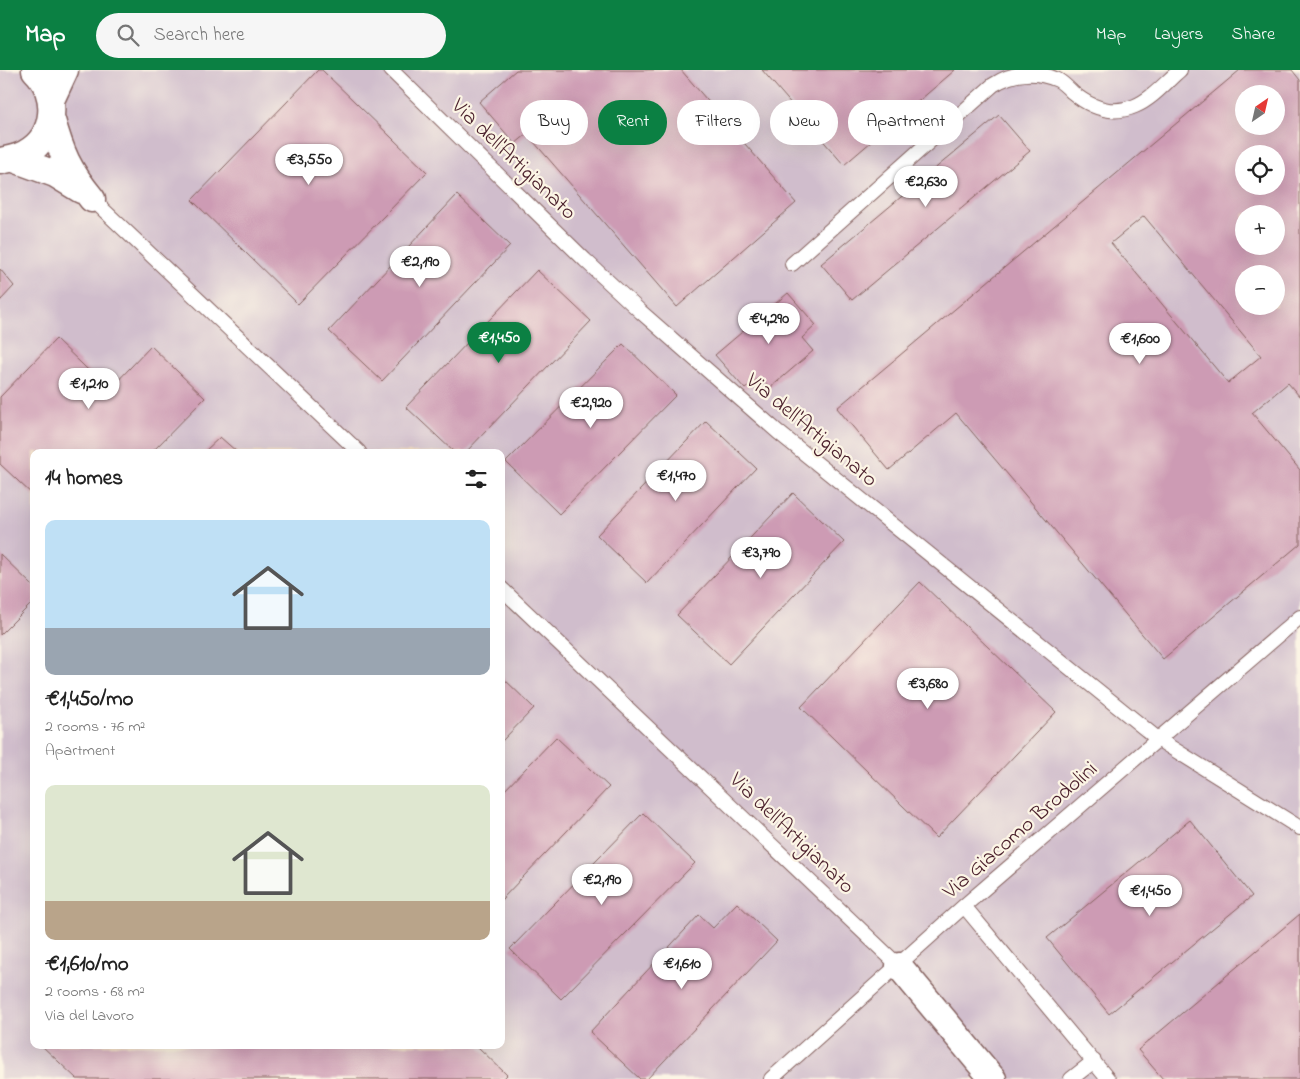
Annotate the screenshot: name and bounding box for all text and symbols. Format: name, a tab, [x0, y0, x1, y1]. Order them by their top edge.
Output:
search box	[96, 13, 446, 58]
text: Map	[25, 18, 66, 53]
icon: search	[114, 21, 142, 49]
text: Search here	[154, 22, 245, 49]
text: Map	[1096, 22, 1126, 48]
text: Layers	[1154, 22, 1204, 48]
text: Share	[1232, 22, 1275, 48]
north arrow	[1235, 85, 1285, 135]
map controls	[1235, 85, 1285, 315]
street label: Via dell'Artigianato	[442, 91, 583, 229]
chip: Buy	[520, 100, 588, 145]
chip: Rent	[598, 100, 667, 145]
chip: Filters	[677, 100, 760, 145]
chip: New	[770, 100, 838, 145]
chip: Apartment	[848, 100, 963, 145]
pin: €3,550	[268, 144, 350, 186]
button: locate	[1235, 145, 1285, 195]
text: €3,550	[286, 148, 332, 172]
pin: €2,630	[885, 166, 967, 208]
text: €2,630	[905, 170, 947, 194]
button: +	[1235, 205, 1285, 255]
pin: €2,190	[379, 246, 461, 288]
text: €2,190	[401, 250, 439, 274]
button: −	[1235, 265, 1285, 315]
pin: €4,290	[728, 302, 810, 345]
text: €4,290	[749, 307, 789, 331]
pin: €1,450	[458, 322, 540, 364]
pin: €1,600	[1099, 322, 1181, 365]
text: €1,450	[478, 326, 520, 350]
text: €1,600	[1120, 327, 1160, 351]
street label: Via dell'Artigianato	[737, 365, 884, 497]
pin: €1,210	[48, 368, 130, 410]
text: €1,210	[70, 372, 108, 396]
pin: €2,920	[550, 386, 632, 429]
text: €2,920	[570, 391, 612, 415]
pin: €1,470	[635, 460, 717, 502]
text: 14 homes	[45, 464, 123, 494]
text: €1,470	[656, 464, 696, 488]
icon: filters	[462, 465, 490, 493]
pin: €3,790	[720, 536, 802, 579]
text: €3,790	[742, 541, 780, 565]
icon: home	[223, 553, 313, 643]
pin: €3,680	[887, 668, 969, 710]
text: €3,680	[908, 672, 948, 696]
text: €1,450/mo	[45, 685, 133, 715]
text: 2 rooms · 76 m²	[45, 715, 145, 739]
text: Apartment	[45, 739, 115, 763]
street label: Via Giacomo Brodolini	[936, 755, 1106, 908]
street label: Via dell'Artigianato	[720, 765, 861, 903]
icon: home	[223, 818, 313, 908]
pin: €2,190	[561, 864, 643, 906]
text: €2,190	[583, 868, 621, 892]
pin: €1,450	[1109, 874, 1191, 917]
text: €1,450	[1129, 879, 1171, 903]
pin: €1,610	[641, 948, 723, 990]
text: €1,610/mo	[45, 950, 129, 980]
text: €1,610	[663, 952, 701, 976]
text: 2 rooms · 68 m²	[45, 980, 145, 1004]
text: Via del Lavoro	[45, 1004, 134, 1028]

